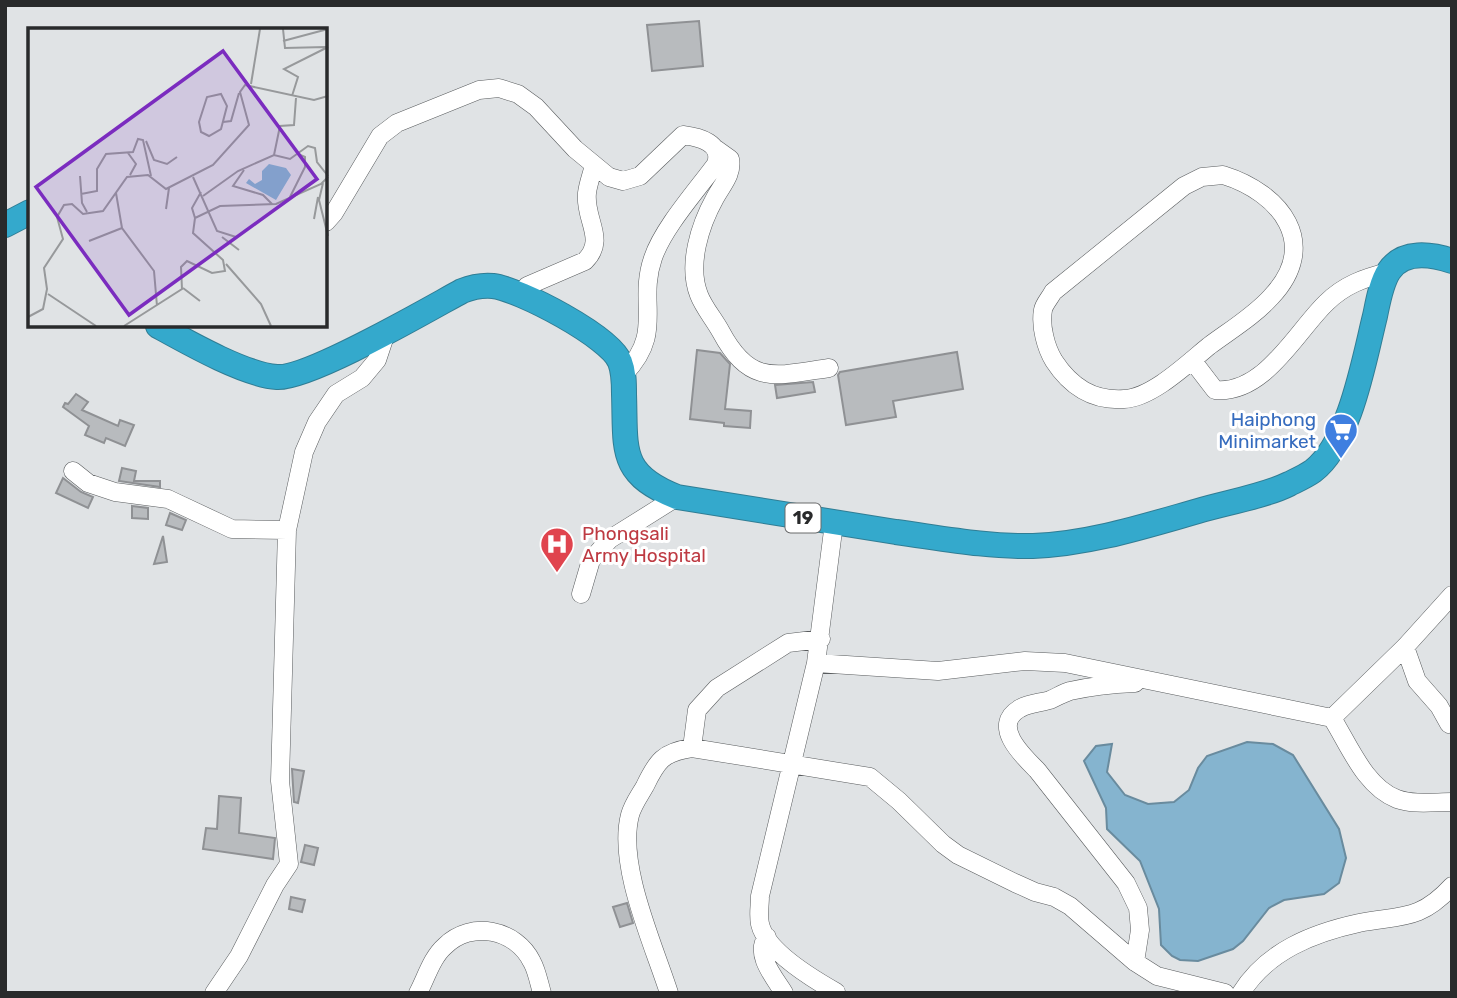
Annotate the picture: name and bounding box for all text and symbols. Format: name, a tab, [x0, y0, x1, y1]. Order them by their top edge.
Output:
inset map	[28, 28, 327, 327]
place label: Haiphong Minimarket	[1218, 408, 1317, 453]
supermarket icon: Haiphong Minimarket	[1322, 411, 1360, 460]
road number: 19	[786, 504, 820, 532]
place label: Phongsali Army Hospital	[582, 522, 706, 567]
hospital icon: Phongsali Army Hospital	[538, 525, 576, 574]

